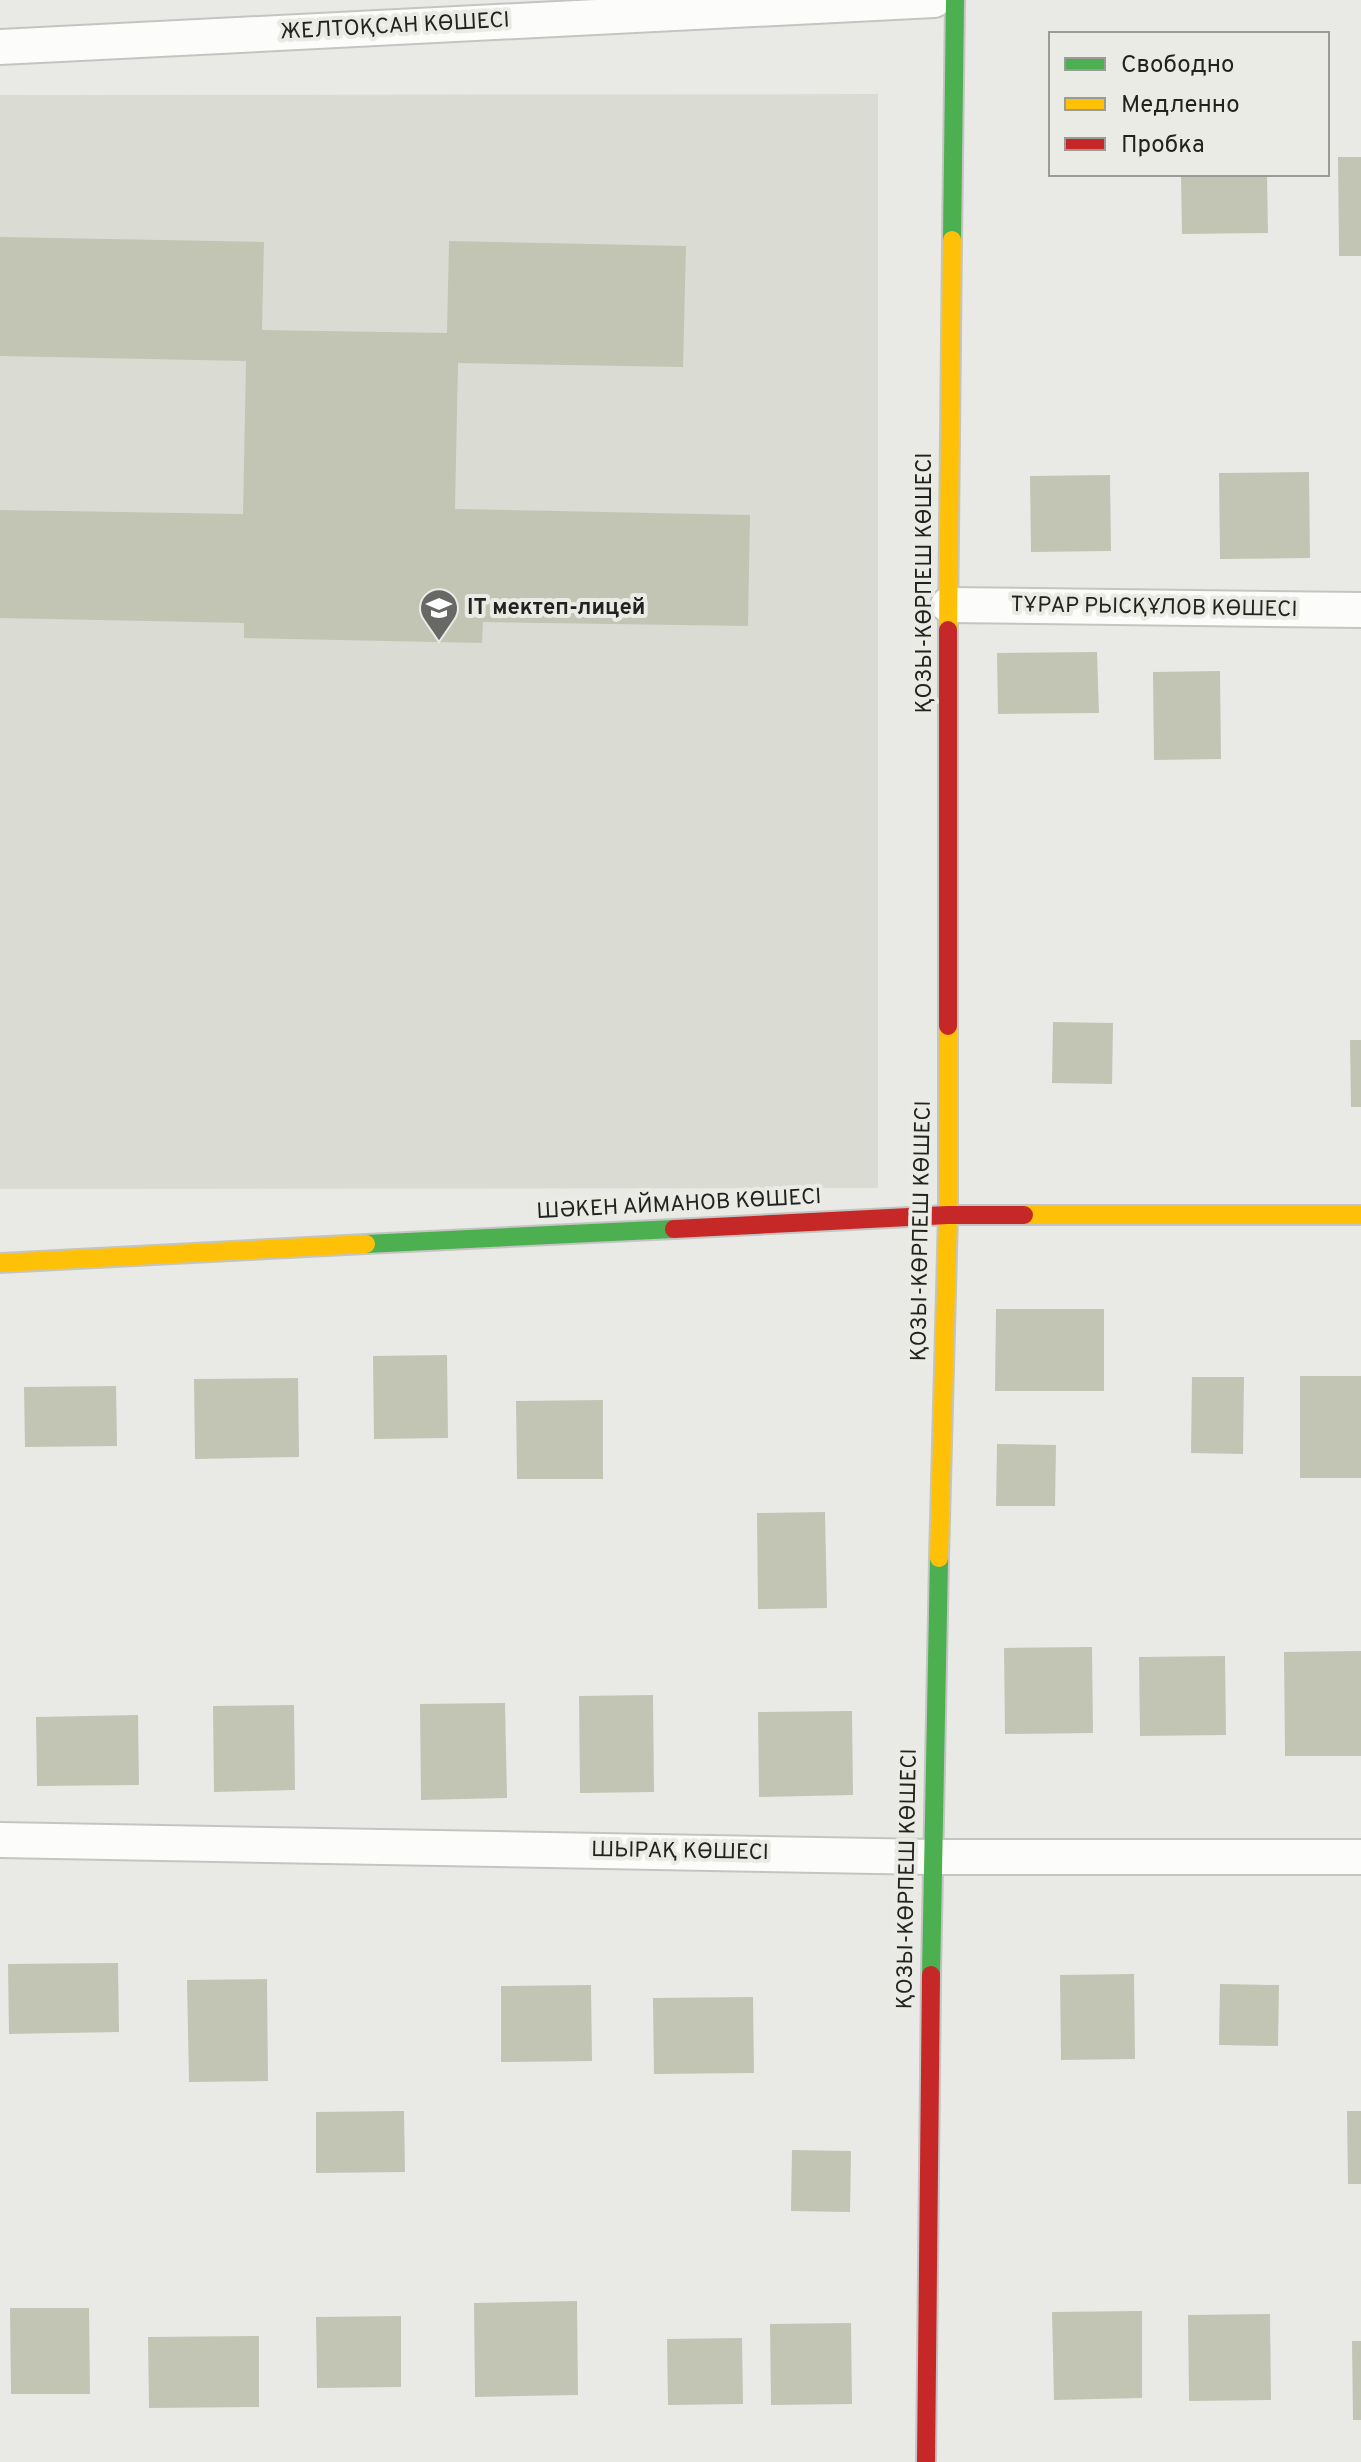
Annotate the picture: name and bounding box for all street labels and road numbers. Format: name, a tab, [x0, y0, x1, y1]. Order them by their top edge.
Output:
street label: ЖЕЛТОҚСАН КӨШЕСІ	[280, 8, 510, 46]
street label: ҚОЗЫ-КӨРПЕШ КӨШЕСІ	[912, 452, 939, 714]
street label: ТҰРАР РЫСҚҰЛОВ КӨШЕСІ	[1010, 592, 1298, 624]
street label: ҚОЗЫ-КӨРПЕШ КӨШЕСІ	[906, 1100, 938, 1362]
street label: ШӘКЕН АЙМАНОВ КӨШЕСІ	[536, 1181, 822, 1226]
street label: ҚОЗЫ-КӨРПЕШ КӨШЕСІ	[892, 1748, 924, 2010]
street label: ШЫРАҚ КӨШЕСІ	[591, 1837, 769, 1867]

